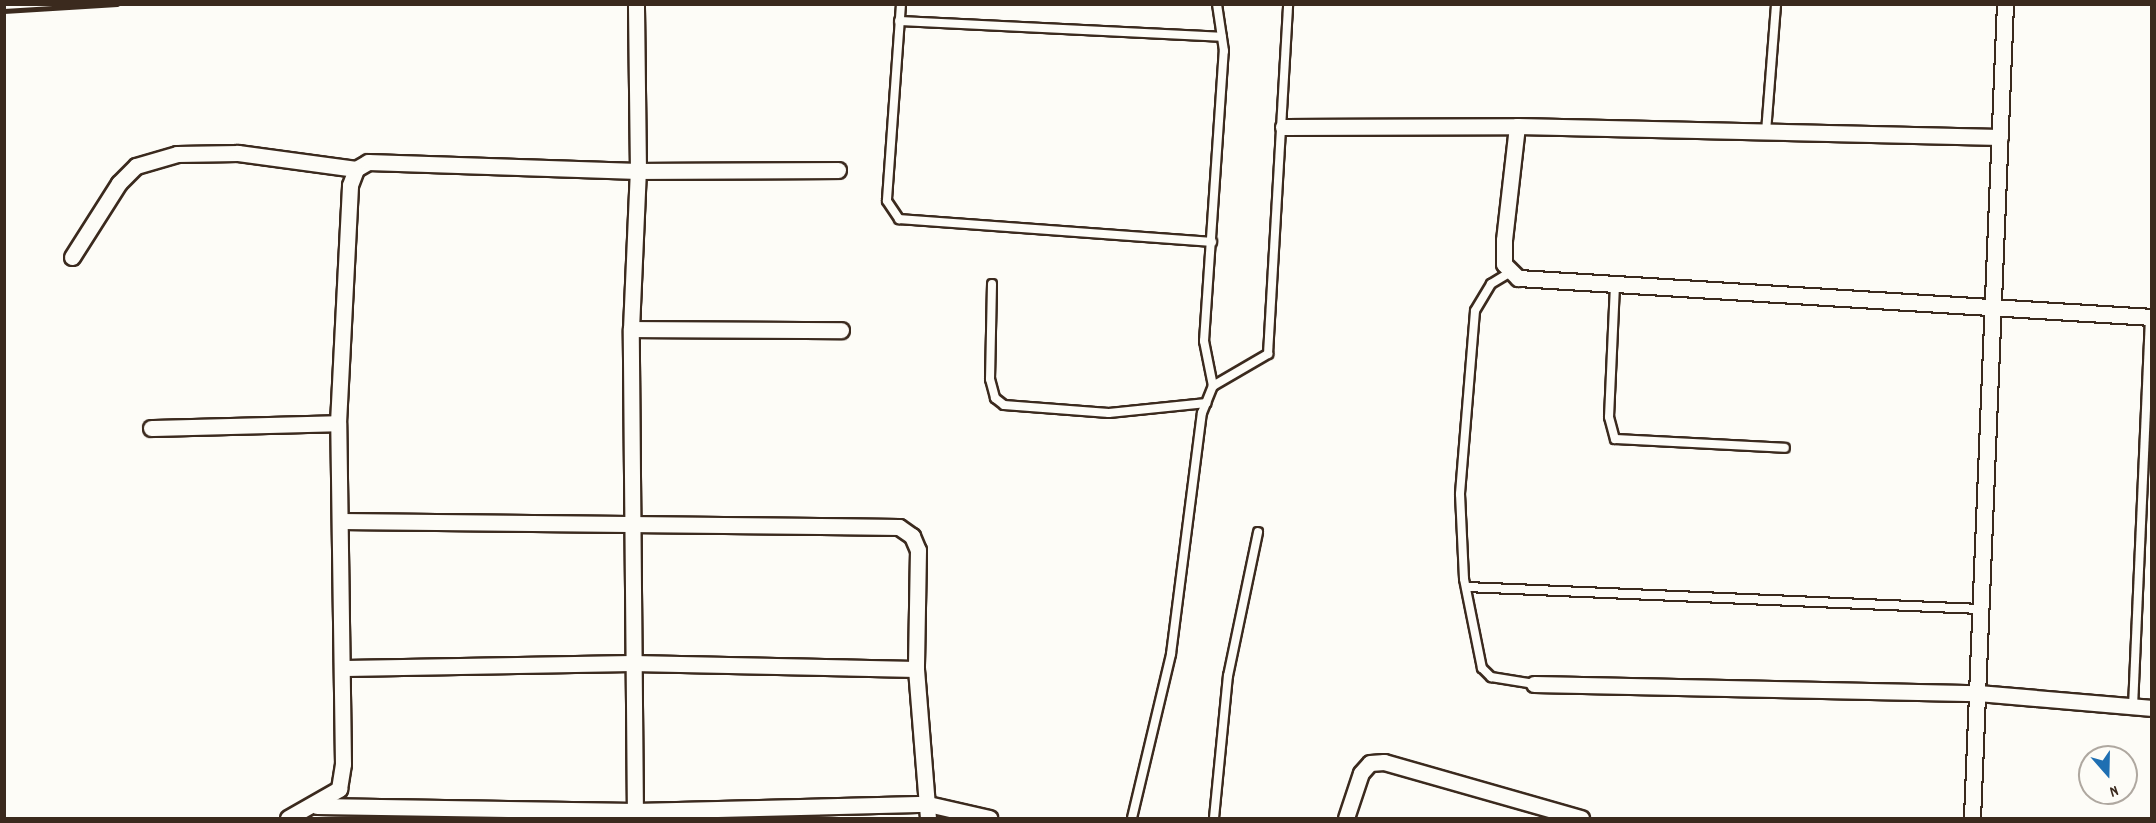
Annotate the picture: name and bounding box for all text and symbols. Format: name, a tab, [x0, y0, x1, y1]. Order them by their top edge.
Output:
north arrow	[2078, 745, 2138, 805]
text: N	[2106, 778, 2121, 803]

